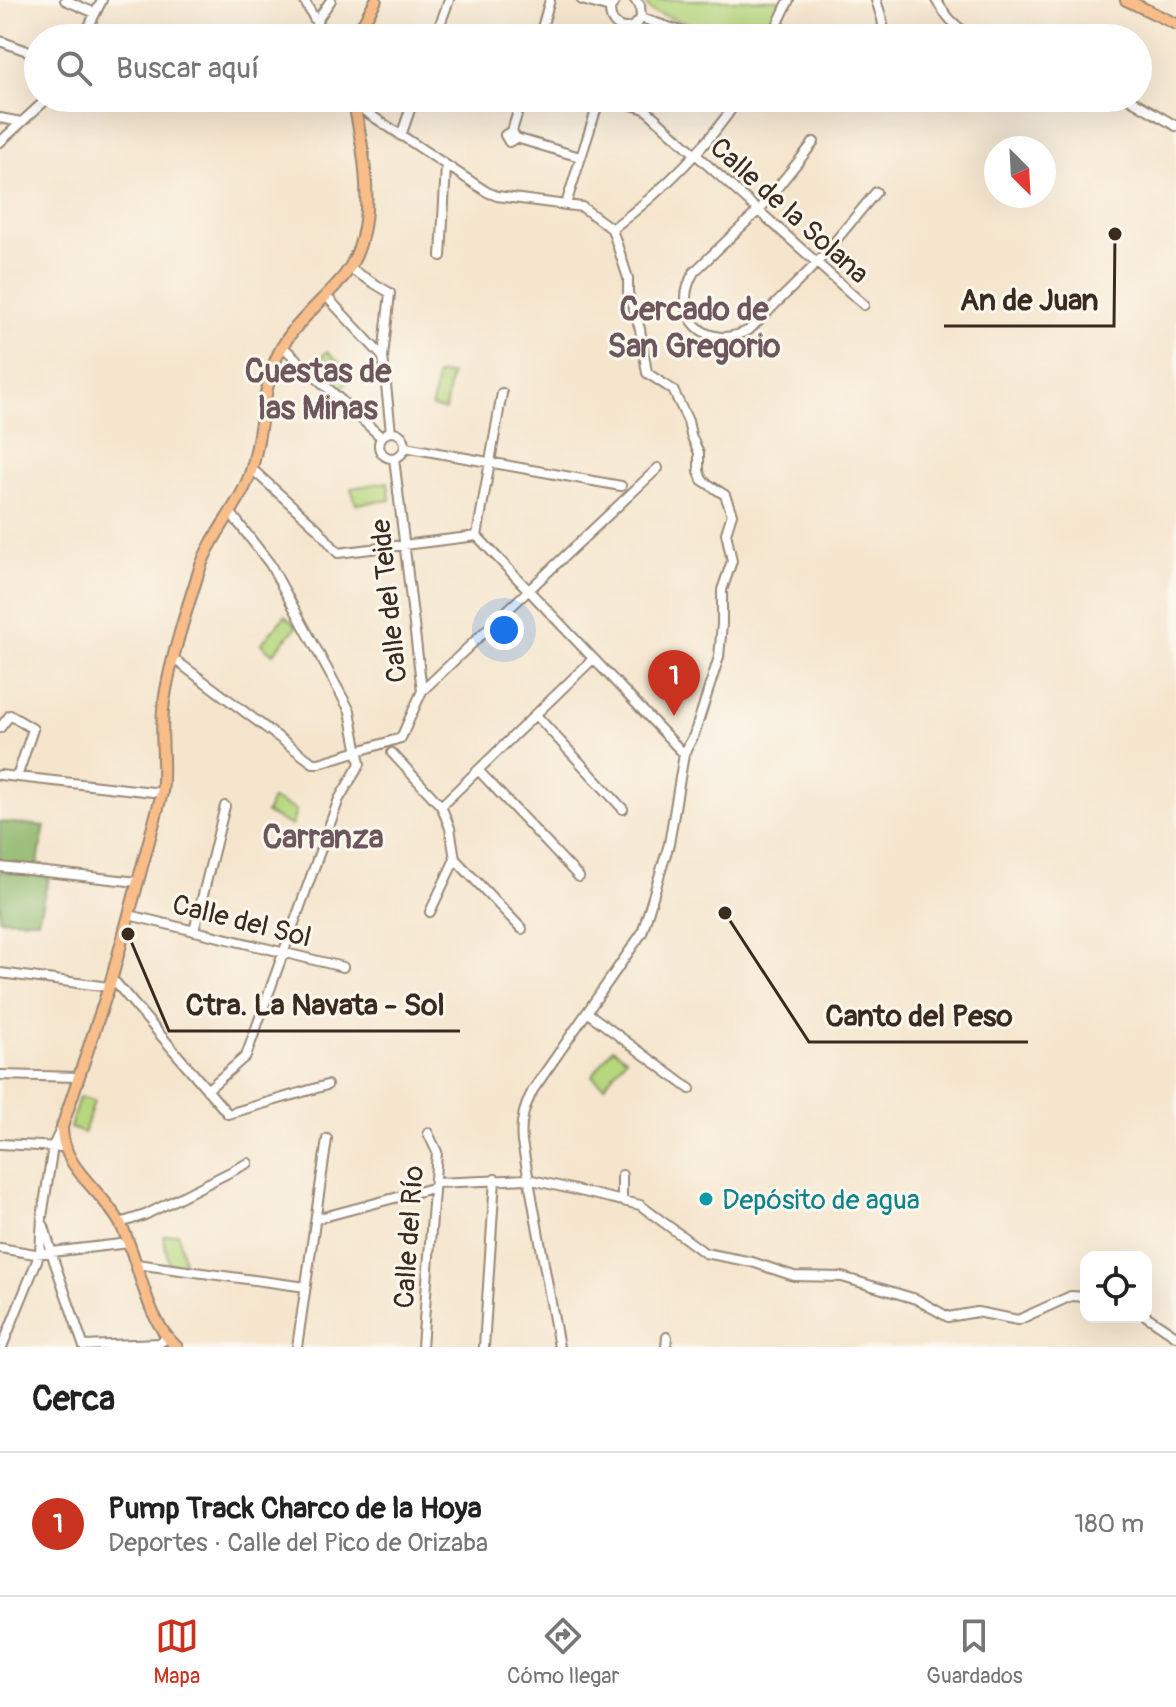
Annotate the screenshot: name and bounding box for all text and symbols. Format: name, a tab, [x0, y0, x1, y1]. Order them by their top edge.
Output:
search box	[24, 24, 1152, 112]
icon: search	[52, 46, 96, 90]
text: Buscar aquí	[116, 50, 259, 87]
street label: Calle de la Solana	[702, 130, 876, 292]
north arrow	[984, 136, 1056, 208]
callout: An de Juan	[944, 272, 1114, 326]
text: An de Juan	[960, 282, 1098, 319]
district label: Cercado de San Gregorio	[608, 290, 781, 367]
district label: Cuestas de las Minas	[245, 352, 393, 429]
street label: Calle del Teide	[363, 517, 415, 684]
your location	[484, 610, 524, 650]
pin: 1	[648, 650, 700, 716]
district label: Carranza	[262, 818, 384, 858]
street label: Calle del Sol	[168, 887, 315, 956]
callout: Ctra. La Navata - Sol	[169, 977, 460, 1031]
text: Ctra. La Navata - Sol	[185, 987, 445, 1024]
callout: Canto del Peso	[809, 988, 1028, 1042]
text: Canto del Peso	[825, 998, 1013, 1035]
street label: Calle del Río	[387, 1164, 432, 1310]
place label: Depósito de agua	[722, 1183, 920, 1218]
marker: Depósito de agua	[697, 1190, 715, 1208]
map controls	[1080, 1251, 1152, 1323]
button: locate	[1080, 1251, 1152, 1323]
text: Cerca	[32, 1378, 115, 1421]
text: Pump Track Charco de la Hoya	[108, 1490, 482, 1527]
text: 1	[53, 1508, 63, 1540]
text: 180 m	[1074, 1508, 1144, 1540]
text: Deportes · Calle del Pico de Orizaba	[108, 1527, 488, 1559]
tab: Mapa	[153, 1614, 200, 1690]
tab: Cómo llegar	[507, 1614, 619, 1690]
tab: Guardados	[926, 1614, 1023, 1690]

